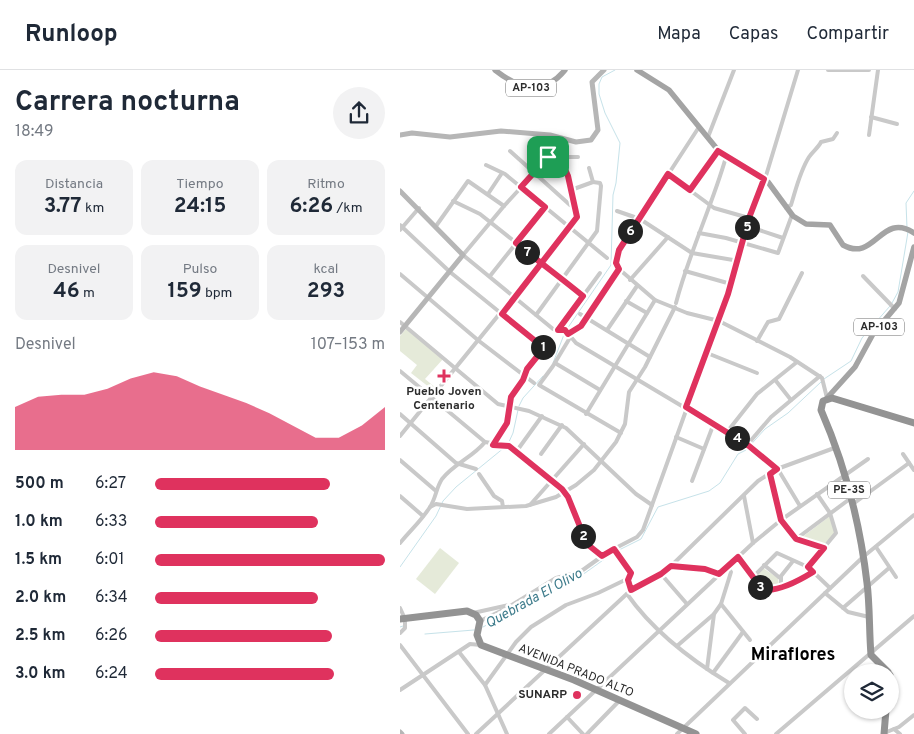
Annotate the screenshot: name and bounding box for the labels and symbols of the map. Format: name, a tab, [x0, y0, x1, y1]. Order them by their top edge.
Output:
road number: AP-103	[506, 80, 556, 97]
pin	[527, 136, 569, 178]
pin: 5	[734, 214, 760, 240]
pin: 6	[618, 218, 642, 244]
pin: 7	[514, 240, 540, 264]
road number: AP-103	[854, 318, 904, 336]
pin: 1	[530, 334, 556, 360]
marker: Pueblo Joven Centenario	[437, 369, 451, 383]
place label: Pueblo Joven Centenario	[406, 384, 482, 414]
pin: 4	[724, 426, 750, 450]
road number: PE-3S	[828, 482, 870, 498]
pin: 2	[570, 524, 596, 548]
water label: Quebrada El Olivo	[483, 565, 586, 633]
pin: 3	[748, 574, 772, 600]
street label: AVENIDA PRADO ALTO	[516, 641, 636, 701]
district label: Miraflores	[751, 644, 835, 667]
place label: SUNARP	[518, 687, 567, 703]
marker: SUNARP	[571, 689, 583, 701]

